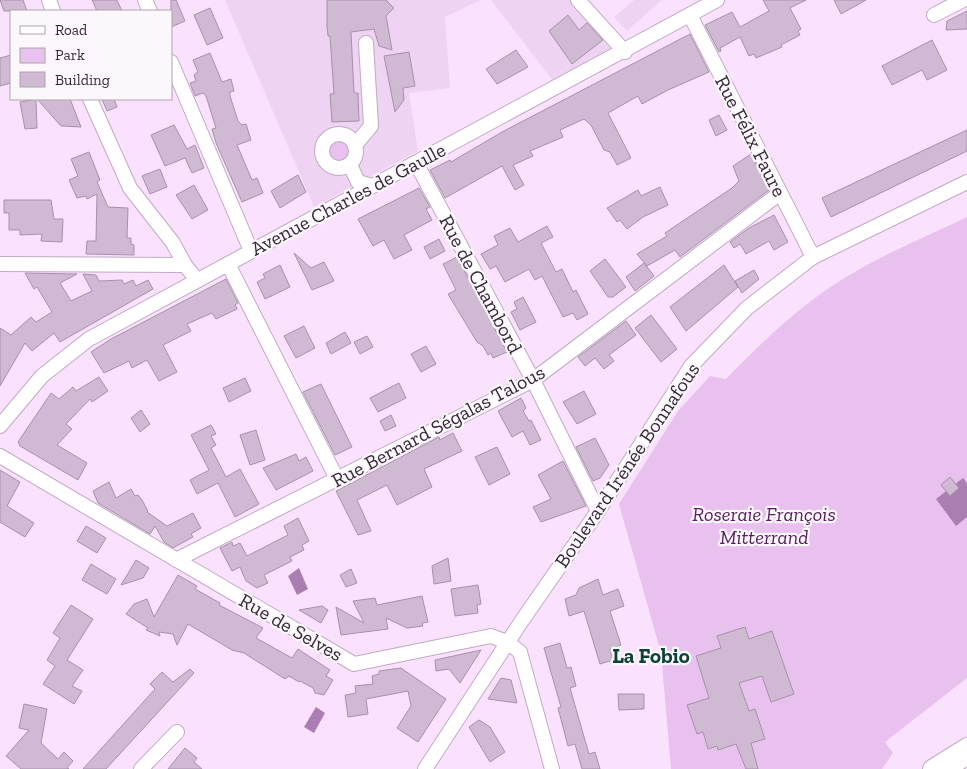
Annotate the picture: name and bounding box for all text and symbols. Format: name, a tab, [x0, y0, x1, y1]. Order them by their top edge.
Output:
legend	[10, 10, 172, 100]
text: Road	[55, 21, 88, 39]
text: Park	[55, 46, 85, 64]
text: Building	[55, 71, 110, 89]
street label: Rue Félix Faure	[710, 71, 792, 201]
street label: Avenue Charles de Gaulle	[246, 137, 450, 261]
street label: Rue de Chambord	[434, 210, 528, 358]
street label: Boulevard Irénée Bonnafous	[549, 358, 705, 572]
street label: Rue Bernard Ségalas Talous	[327, 360, 549, 492]
park label: Roseraie François Mitterrand	[692, 502, 836, 549]
street label: Rue de Selves	[235, 588, 347, 666]
district label: La Fobio	[612, 643, 690, 668]

